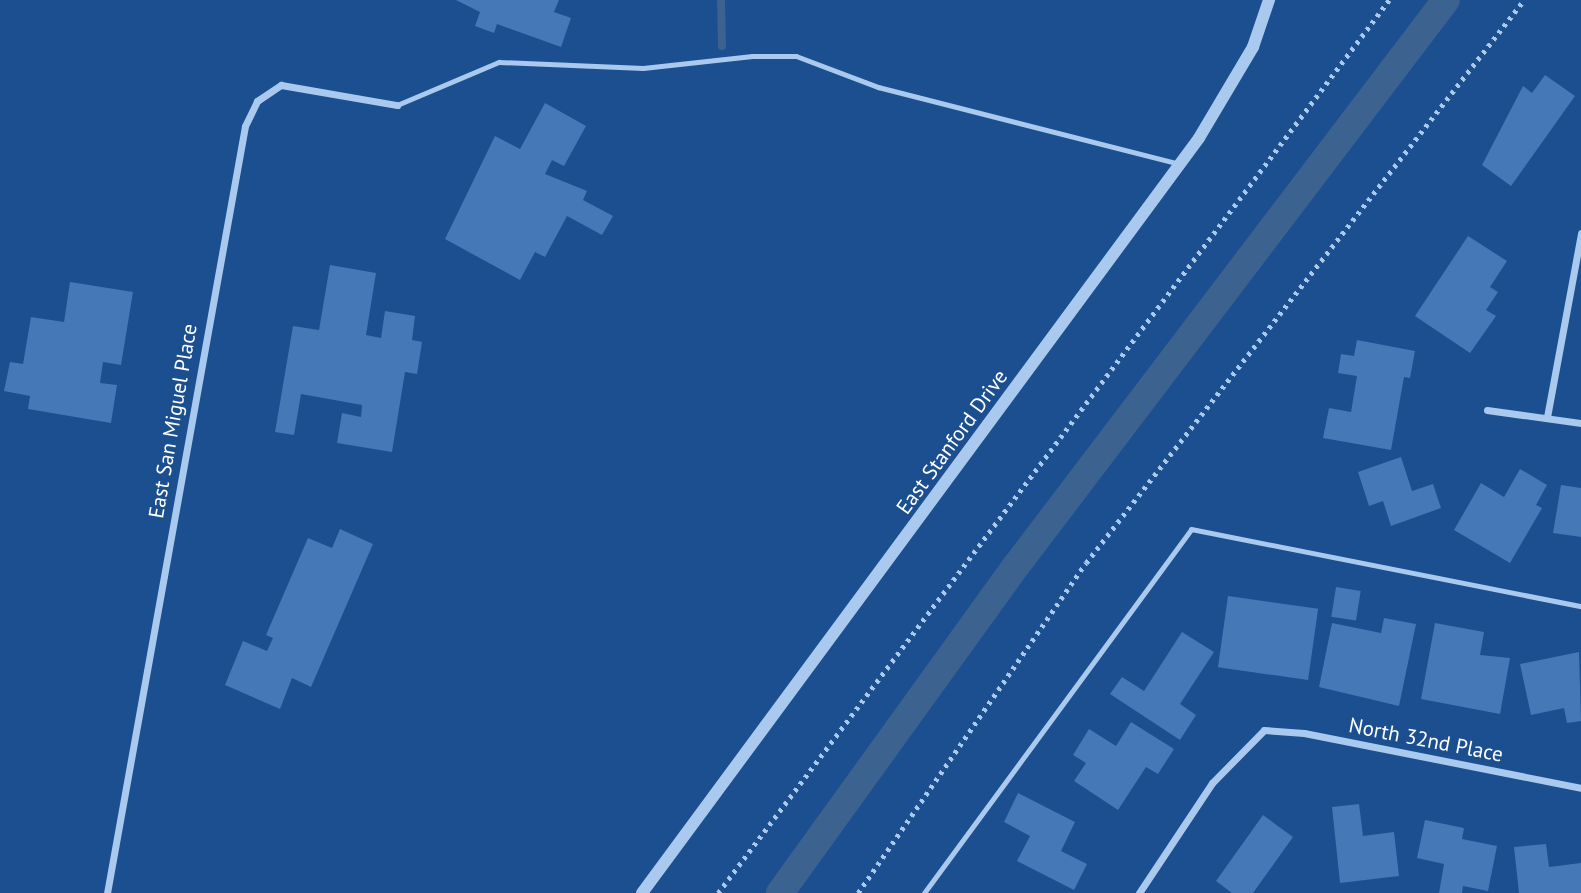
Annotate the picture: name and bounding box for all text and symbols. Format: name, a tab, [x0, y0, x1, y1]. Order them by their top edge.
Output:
street label: East San Miguel Place	[143, 322, 203, 520]
street label: East Stanford Drive	[891, 365, 1013, 519]
street label: North 32nd Place	[1347, 713, 1505, 767]

